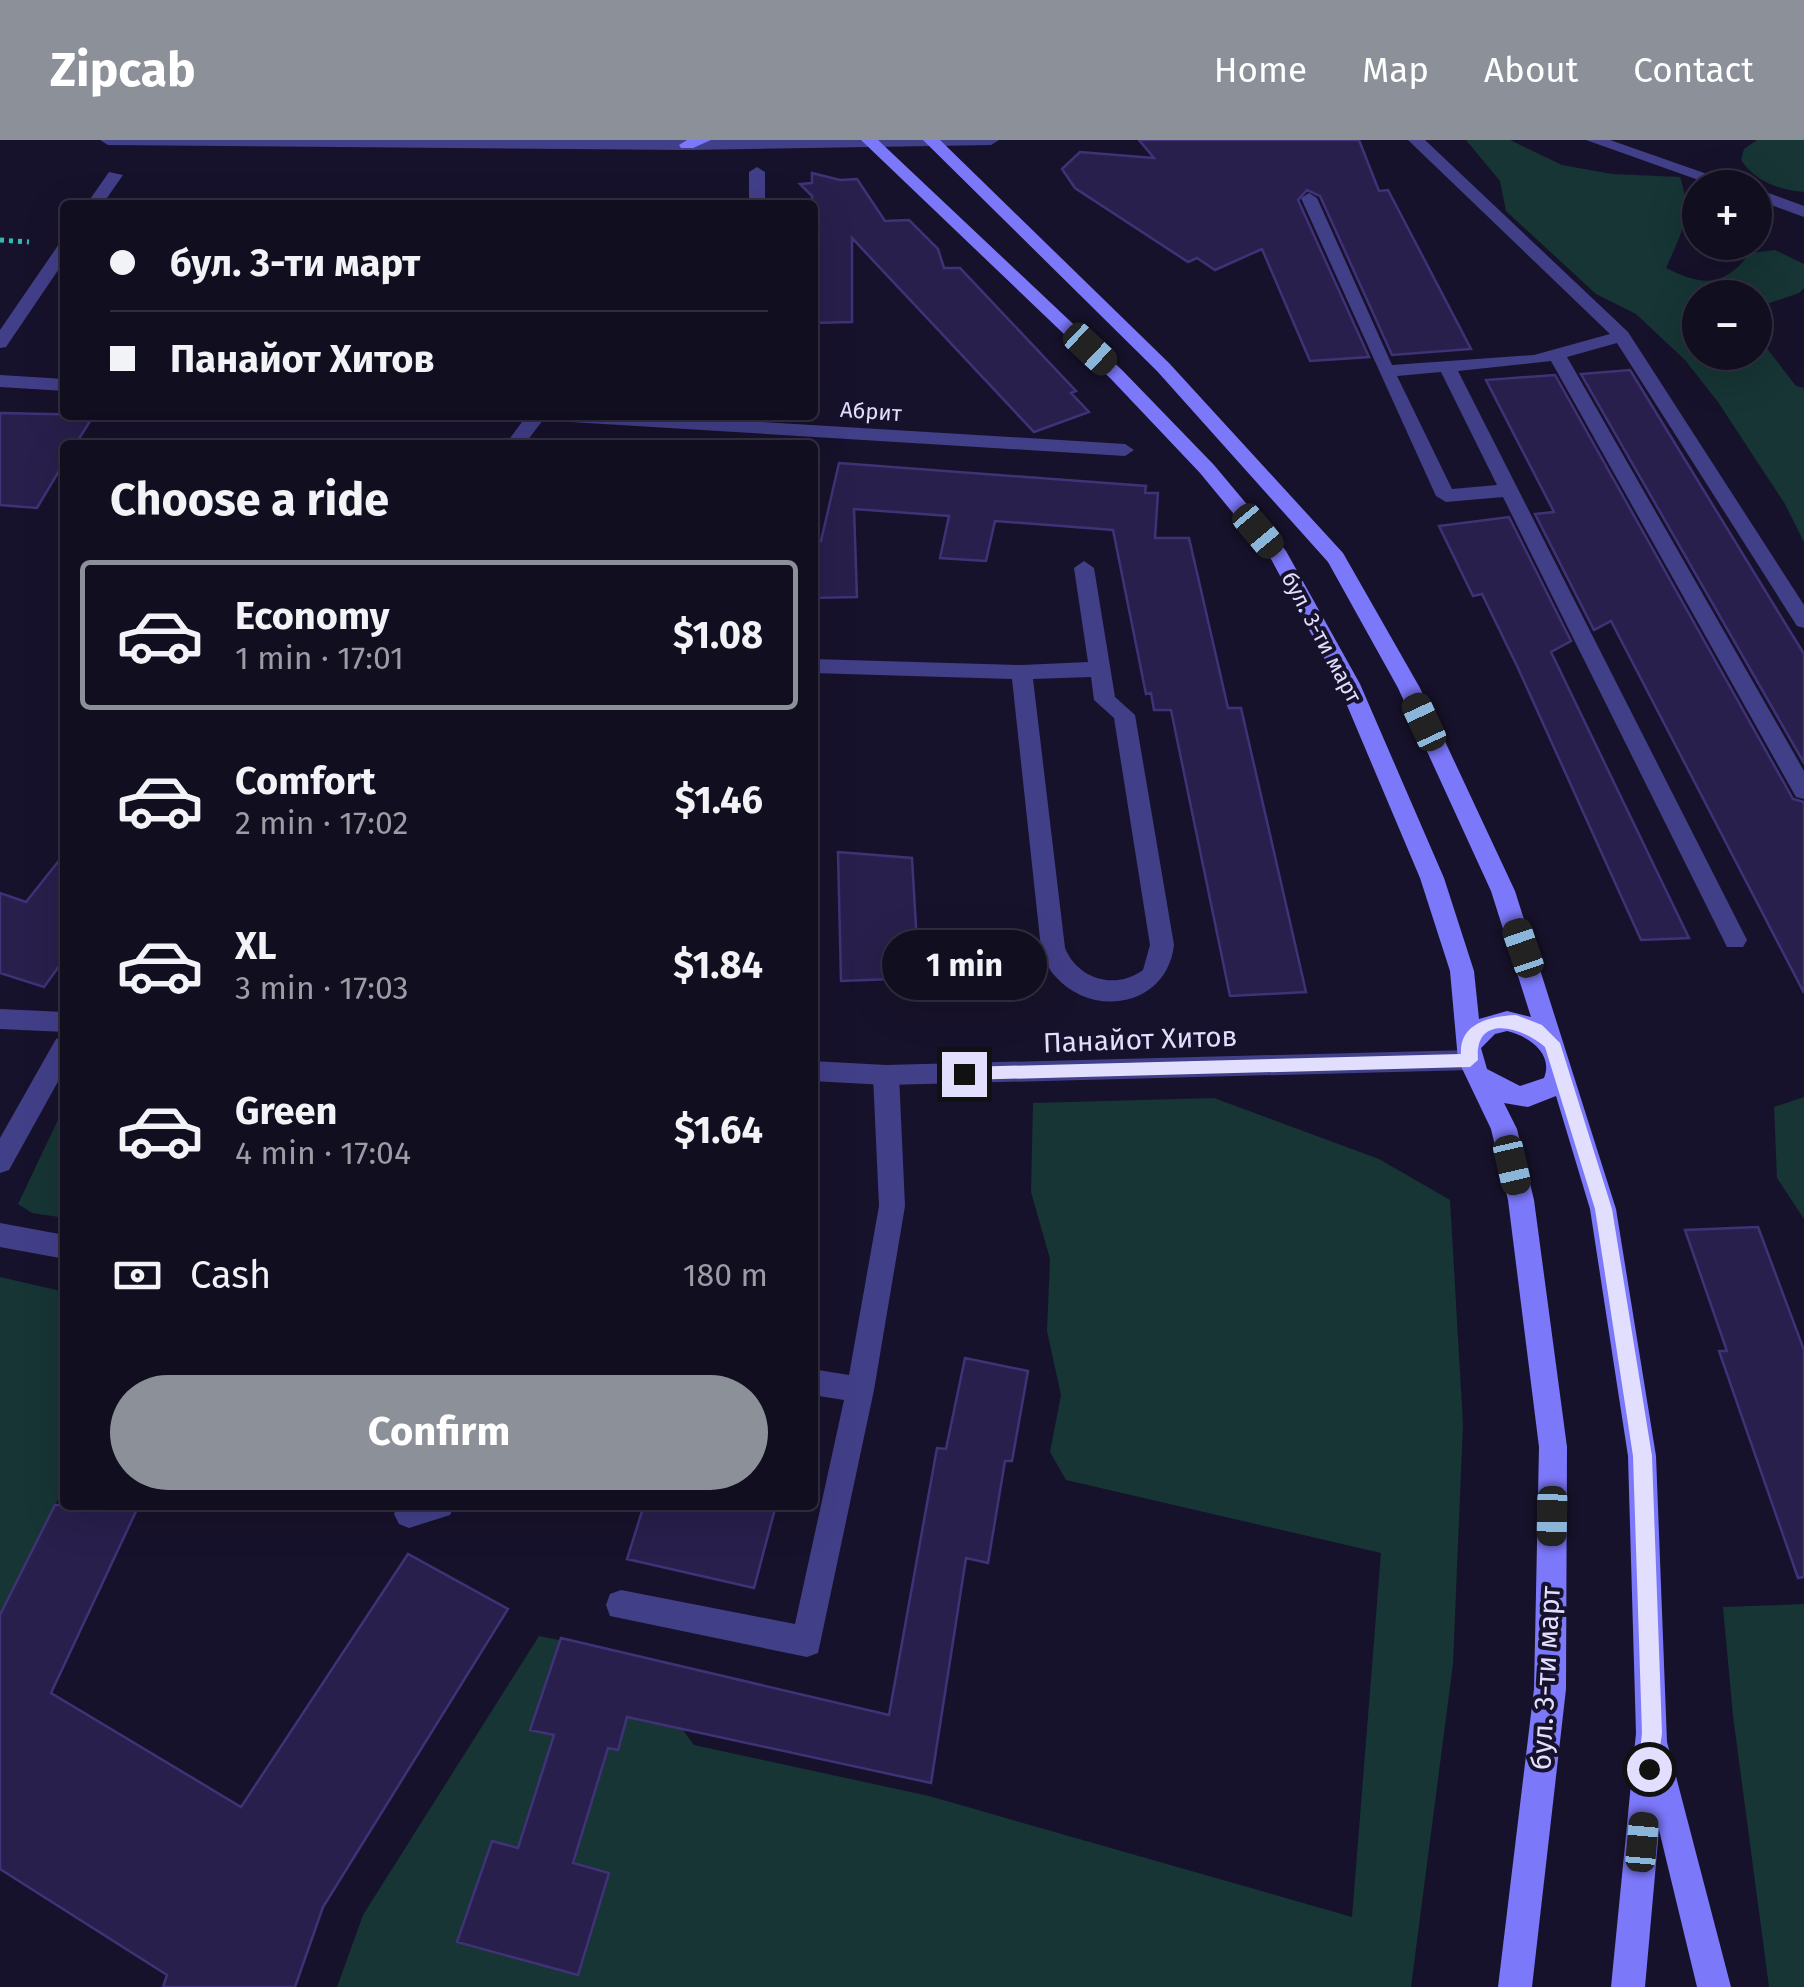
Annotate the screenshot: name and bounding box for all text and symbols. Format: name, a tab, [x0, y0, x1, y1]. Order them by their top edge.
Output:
text: Zipcab	[50, 41, 196, 99]
text: Home	[1214, 49, 1307, 91]
text: Map	[1362, 49, 1429, 91]
text: About	[1484, 49, 1578, 91]
text: Contact	[1633, 49, 1754, 91]
map controls	[1682, 170, 1772, 370]
button: +	[1682, 170, 1772, 260]
text: бул. 3-ти март	[170, 240, 420, 286]
button: −	[1682, 280, 1772, 370]
car	[1058, 318, 1122, 380]
text: Панайот Хитов	[170, 336, 435, 382]
street label: Абрит	[839, 396, 903, 427]
text: Choose a ride	[110, 473, 389, 527]
car	[1227, 498, 1289, 564]
street label: бул. 3-ти март	[1276, 567, 1367, 707]
icon: car	[115, 590, 205, 680]
text: Economy	[235, 593, 390, 639]
text: $1.08	[673, 612, 763, 658]
text: 1 min · 17:01	[235, 639, 404, 677]
car	[1398, 688, 1450, 756]
icon: car	[115, 755, 205, 845]
text: Comfort	[235, 758, 376, 804]
text: $1.46	[675, 777, 763, 823]
text: 2 min · 17:02	[235, 804, 408, 842]
car	[1499, 915, 1547, 981]
icon: car	[115, 920, 205, 1010]
text: XL	[235, 923, 277, 969]
callout: 1 min	[882, 929, 1046, 999]
text: $1.84	[673, 942, 763, 988]
text: 1 min	[926, 946, 1003, 984]
text: 3 min · 17:03	[235, 969, 409, 1007]
street label: Панайот Хитов	[1042, 1020, 1238, 1059]
route end	[942, 1052, 987, 1097]
icon: car	[115, 1085, 205, 1175]
text: Green	[235, 1088, 338, 1134]
text: $1.64	[674, 1107, 763, 1153]
car	[1491, 1132, 1533, 1198]
text: 4 min · 17:04	[235, 1134, 411, 1172]
icon: cash	[110, 1248, 165, 1303]
text: Cash	[190, 1252, 271, 1298]
text: 180 m	[683, 1256, 768, 1294]
button: Confirm	[110, 1375, 768, 1490]
car	[1536, 1486, 1568, 1546]
street label: бул. 3-ти март	[1524, 1585, 1567, 1771]
route start	[1627, 1747, 1672, 1792]
car	[1624, 1811, 1660, 1873]

